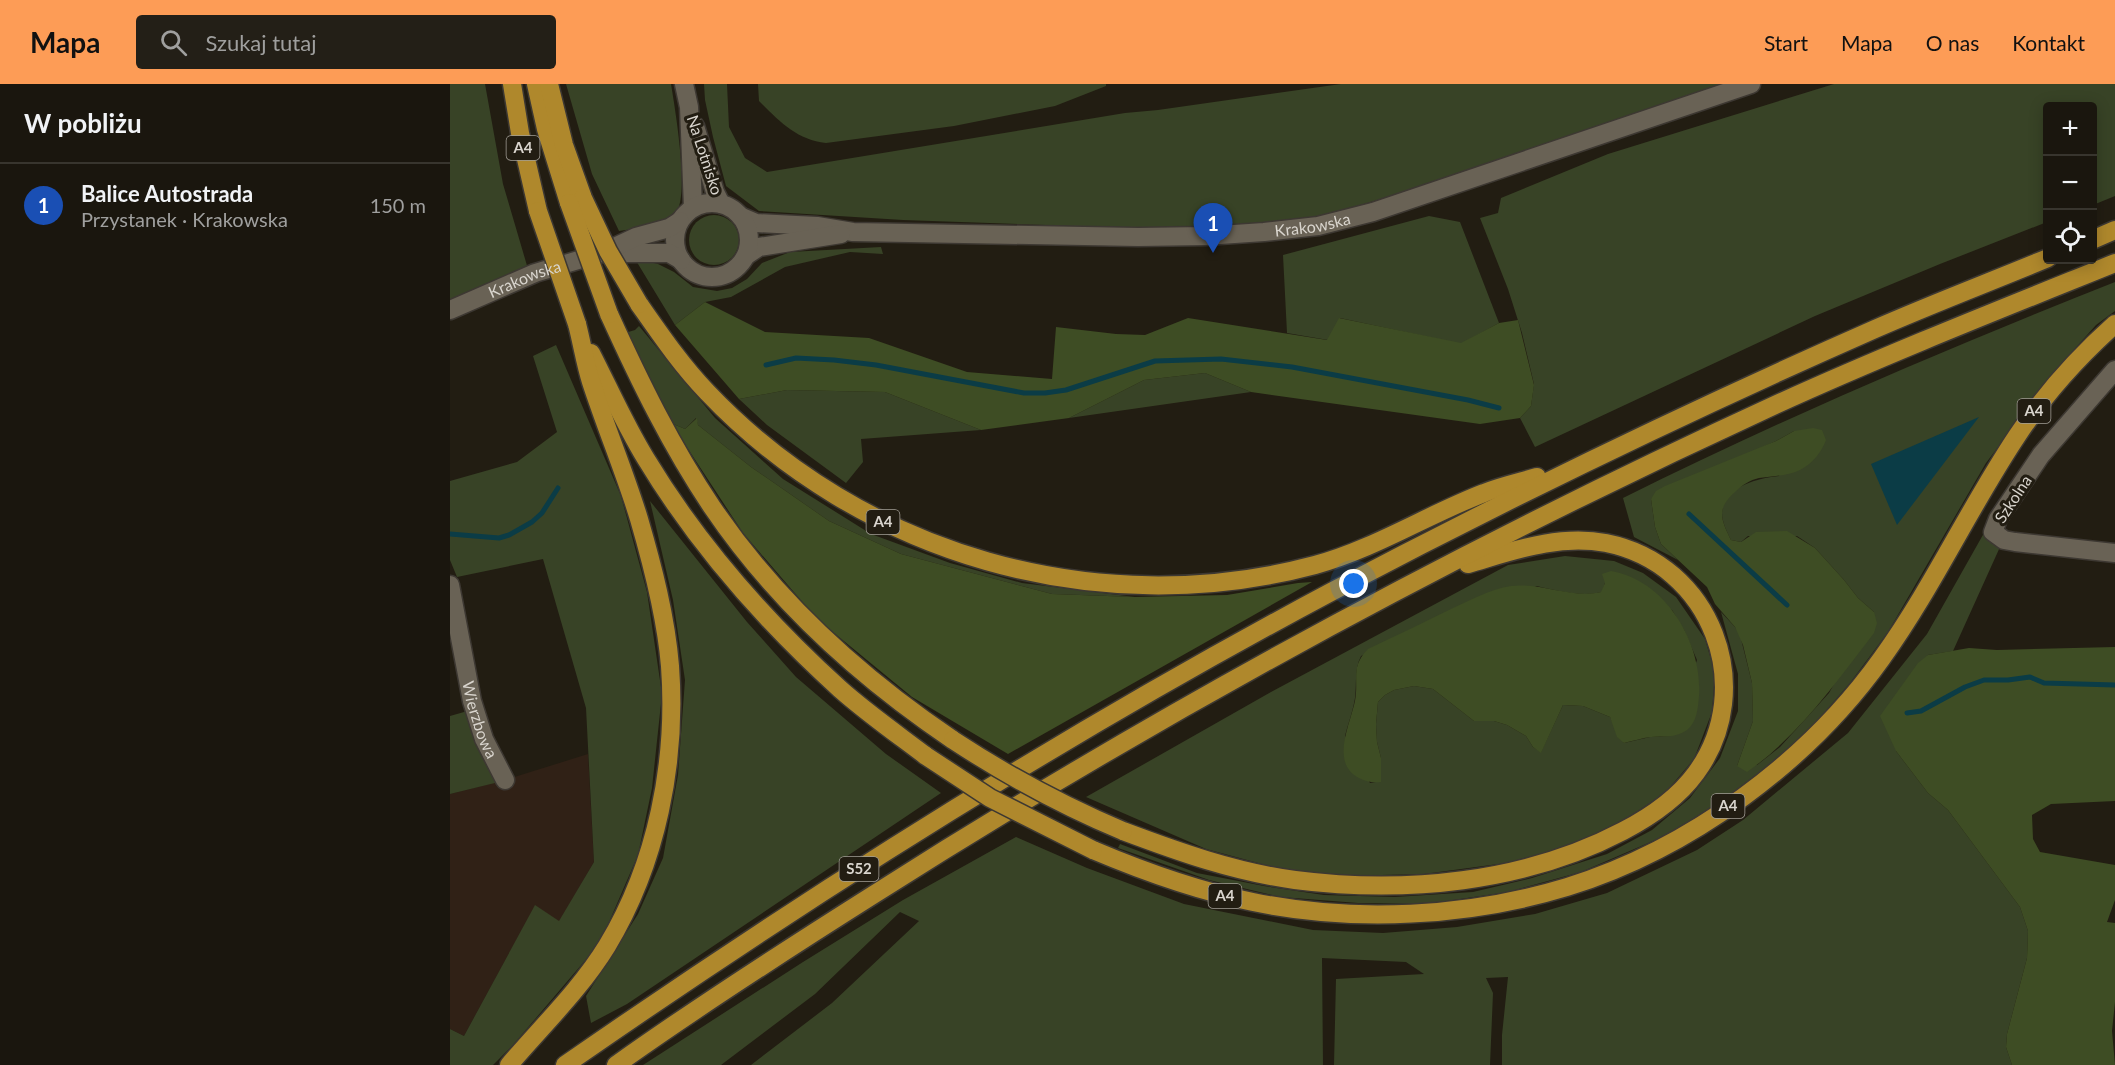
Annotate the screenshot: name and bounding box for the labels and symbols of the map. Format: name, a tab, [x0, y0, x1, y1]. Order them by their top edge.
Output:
street label: Na Lotnisko	[684, 113, 727, 197]
road number: A4	[506, 136, 540, 160]
pin: 1	[1194, 204, 1233, 253]
street label: Krakowska	[1274, 208, 1352, 240]
street label: Krakowska	[485, 256, 563, 301]
road number: A4	[2018, 399, 2050, 423]
street label: Szkolna	[1990, 471, 2035, 526]
road number: A4	[866, 510, 900, 534]
your location	[1339, 569, 1368, 598]
street label: Wierzbowa	[459, 679, 502, 761]
road number: A4	[1712, 794, 1744, 818]
road number: S52	[840, 857, 878, 881]
road number: A4	[1208, 884, 1242, 908]

